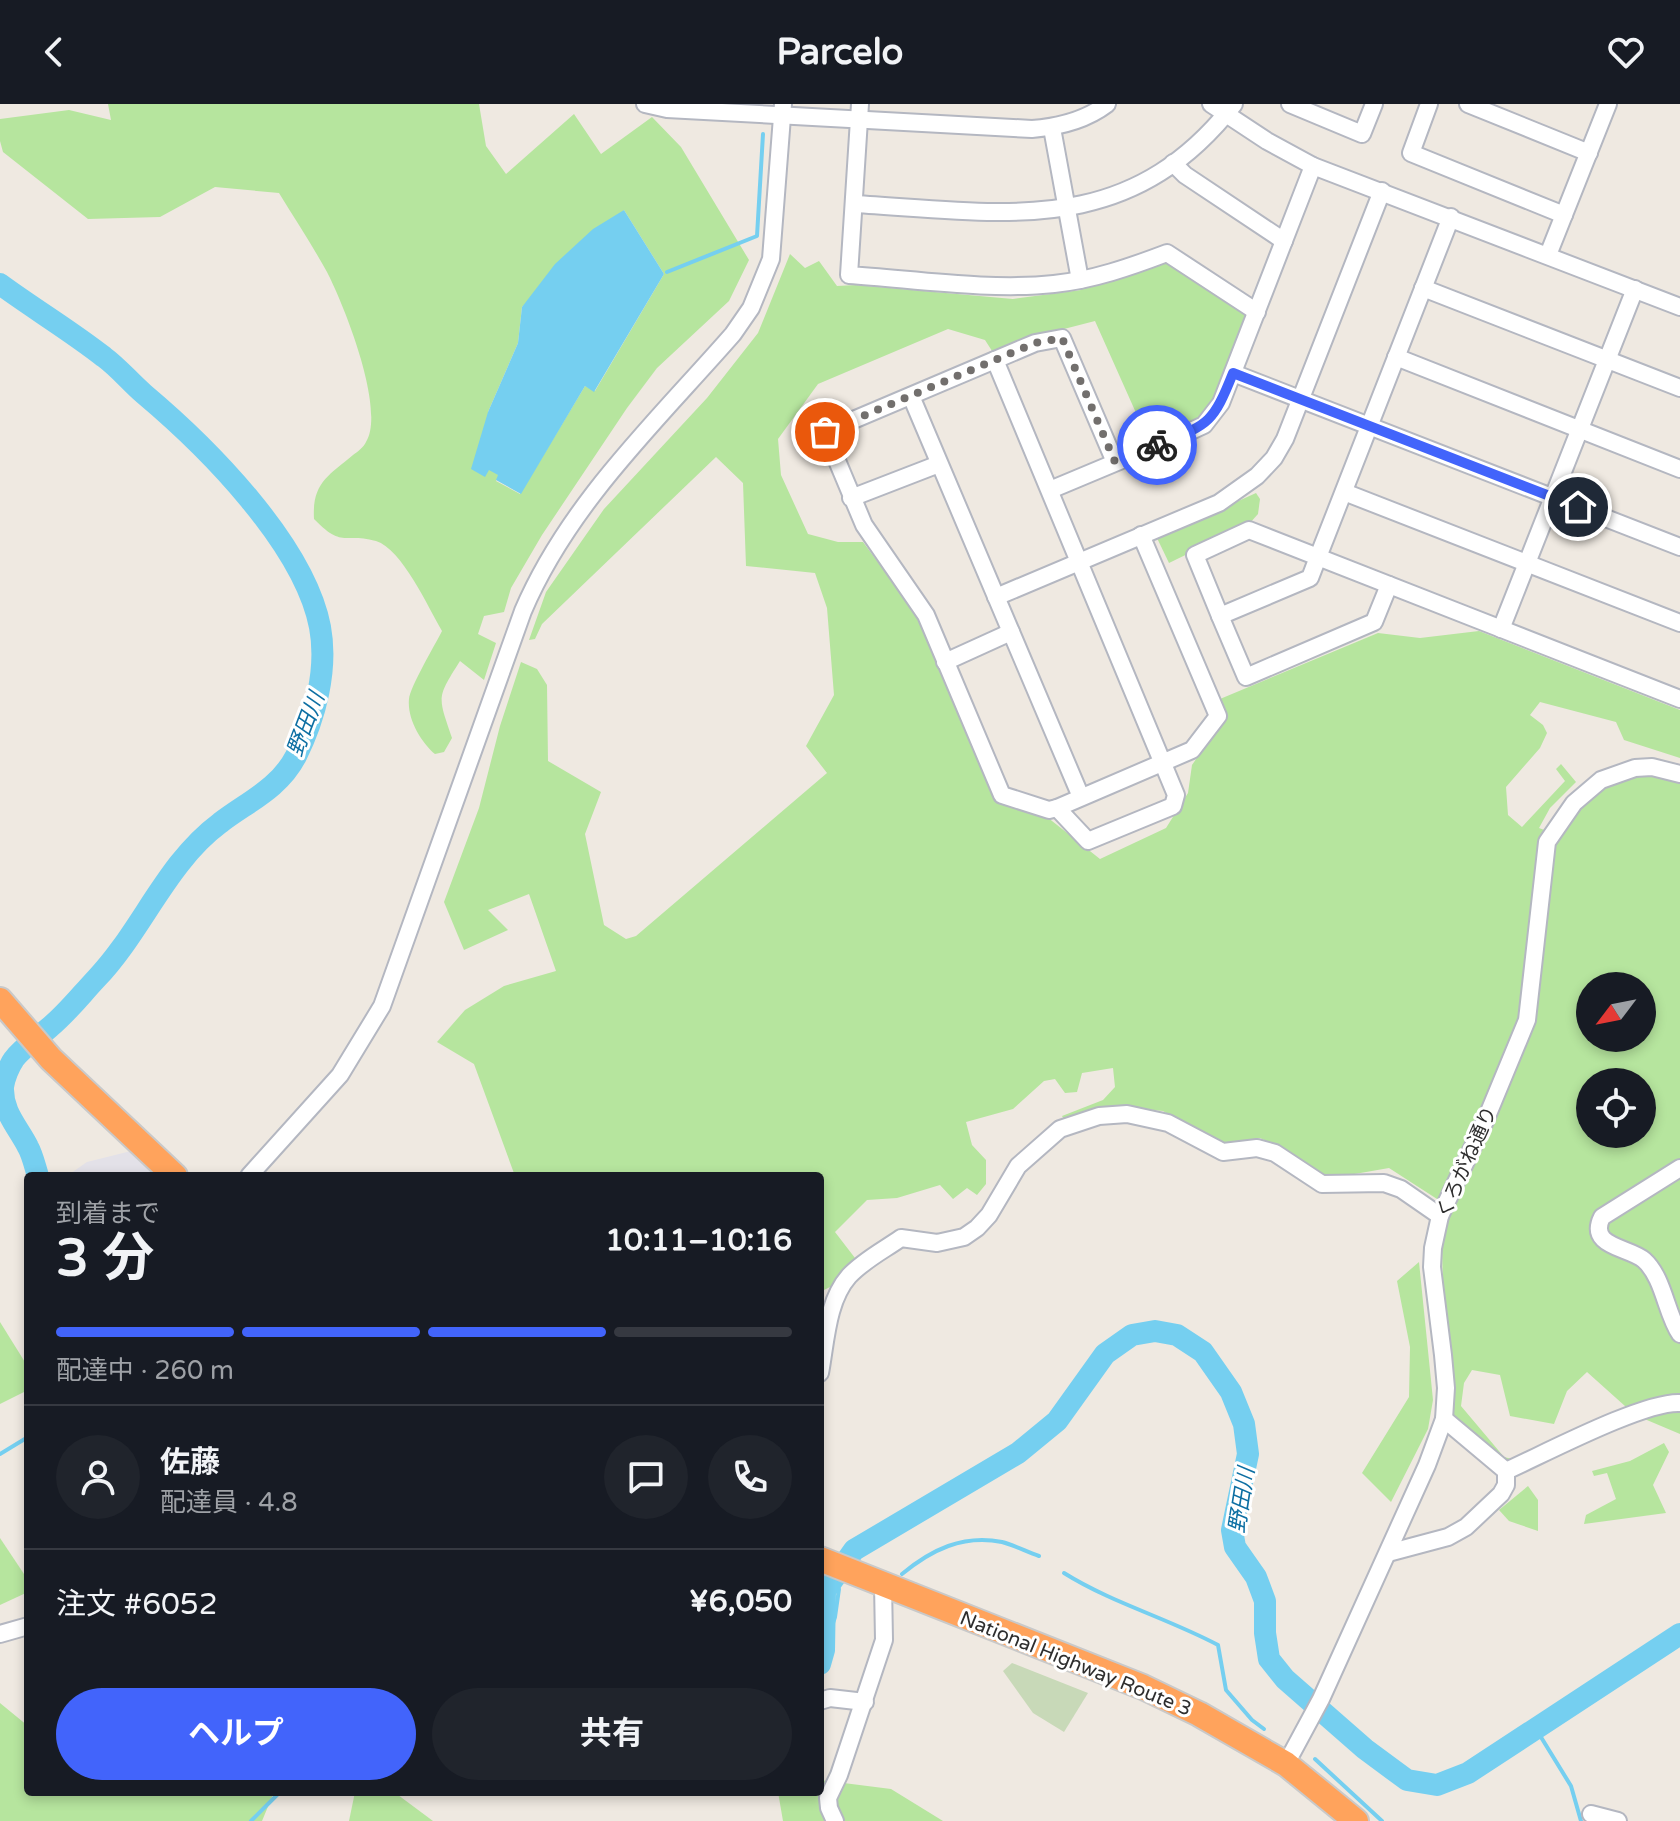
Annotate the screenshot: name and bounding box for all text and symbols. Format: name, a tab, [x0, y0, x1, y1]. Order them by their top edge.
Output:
icon: back	[32, 30, 76, 74]
icon: heart	[1604, 30, 1648, 74]
text: Parcelo	[776, 31, 904, 74]
pin	[791, 398, 859, 466]
courier	[1117, 405, 1197, 485]
icon: bag	[803, 410, 847, 454]
icon: bike	[1135, 423, 1179, 467]
pin	[1544, 473, 1612, 541]
icon: home	[1556, 485, 1600, 529]
water label: 野田川	[282, 687, 331, 760]
north arrow	[1576, 972, 1656, 1052]
map controls	[1576, 972, 1656, 1148]
button: locate	[1576, 1068, 1656, 1148]
street label: くろがね通り	[1432, 1103, 1502, 1222]
text: 到着まで	[56, 1198, 160, 1229]
text: 10:11–10:16	[605, 1222, 792, 1259]
text: 3 分	[56, 1227, 154, 1290]
text: 配達中 · 260 m	[56, 1355, 234, 1386]
button: person	[56, 1435, 140, 1519]
button: chat	[604, 1435, 688, 1519]
button: phone	[708, 1435, 792, 1519]
text: 佐藤	[160, 1444, 220, 1481]
water label: 野田川	[1224, 1464, 1260, 1535]
text: 配達員 · 4.8	[160, 1487, 298, 1518]
text: ¥6,050	[689, 1583, 792, 1620]
text: 注文 #6052	[56, 1586, 218, 1623]
street label: National Highway Route 3	[956, 1606, 1195, 1721]
button: ヘルプ	[56, 1688, 416, 1780]
button: 共有	[432, 1688, 792, 1780]

